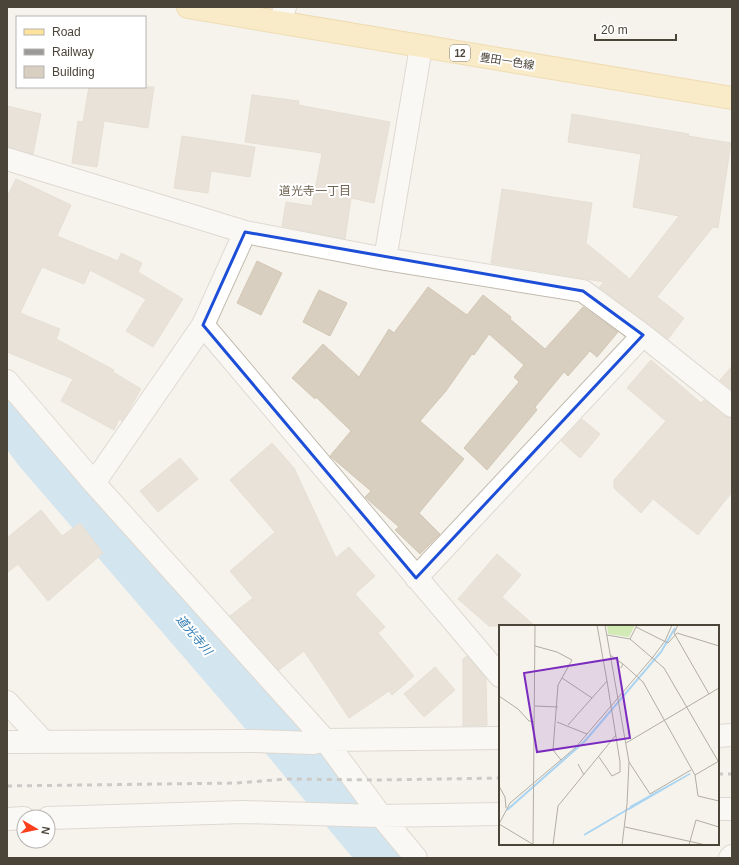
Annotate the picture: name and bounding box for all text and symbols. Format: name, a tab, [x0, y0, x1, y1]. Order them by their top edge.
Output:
legend	[16, 16, 146, 88]
scale bar	[595, 16, 676, 42]
text: 20 m	[601, 23, 628, 37]
text: Road	[52, 25, 81, 39]
text: Railway	[52, 45, 94, 59]
road number: 12	[450, 45, 470, 61]
street label: 豊田一色線	[479, 51, 535, 71]
text: Building	[52, 65, 95, 79]
district label: 道光寺一丁目	[279, 184, 351, 198]
water label: 道光寺川	[173, 612, 216, 659]
inset map	[499, 625, 719, 845]
north arrow	[16, 809, 56, 849]
text: N	[39, 826, 52, 835]

